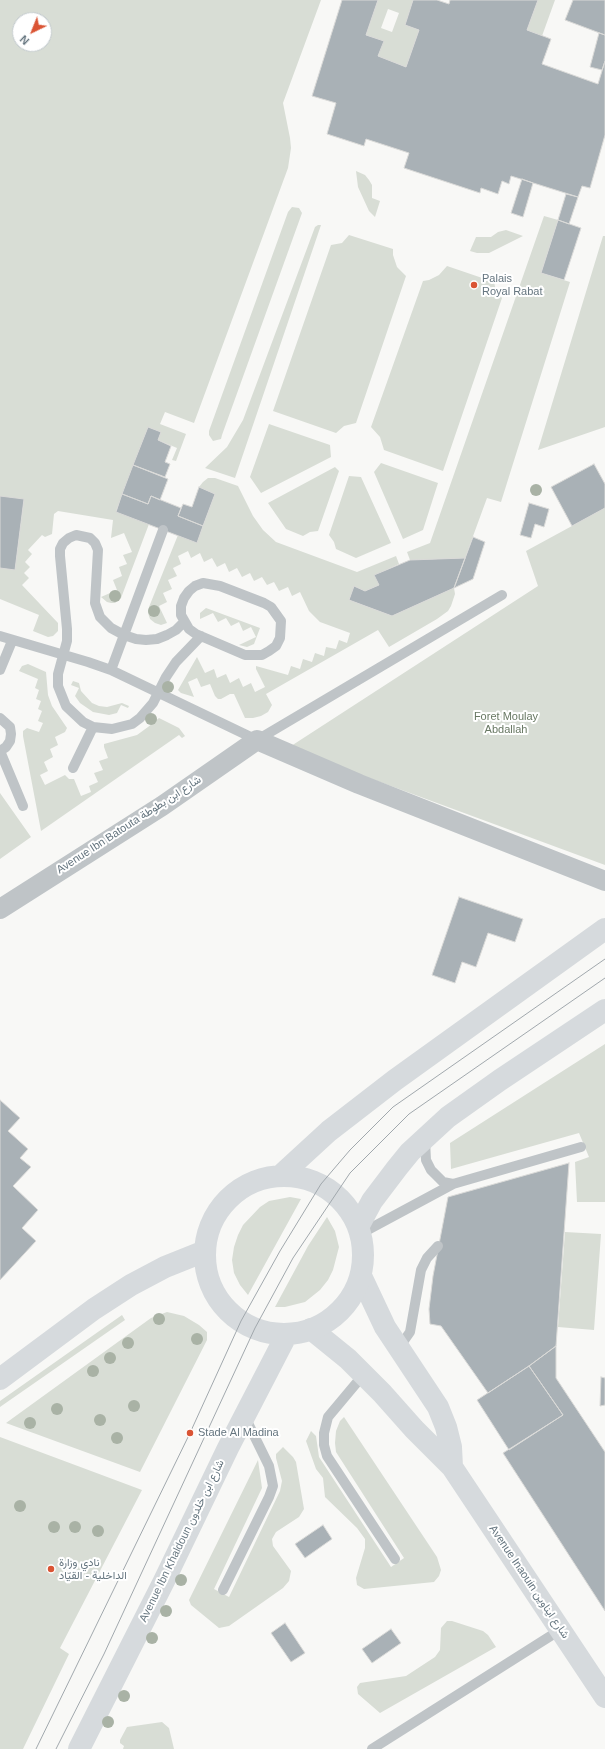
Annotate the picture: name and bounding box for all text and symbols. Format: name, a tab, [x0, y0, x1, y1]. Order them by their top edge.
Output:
north arrow	[12, 12, 52, 52]
text: N	[18, 33, 32, 47]
place label: Palais Royal Rabat	[482, 272, 543, 298]
marker: Palais Royal Rabat	[469, 280, 479, 290]
park label: Foret Moulay Abdallah	[474, 710, 538, 736]
street label: Avenue Ibn Batouta شارع ابن بطوطة	[54, 773, 204, 877]
place label: Stade Al Madina	[198, 1426, 279, 1440]
marker: Stade Al Madina	[185, 1428, 195, 1438]
street label: Avenue Ibn Khaldoun شارع ابن خلدون	[137, 1458, 227, 1624]
street label: Avenue Inaouin شارع ايناوين	[486, 1523, 572, 1641]
place label: نادي وزارة الداخلية - القيّاد	[59, 1556, 127, 1582]
marker: نادي وزارة الداخلية - القيّاد	[46, 1564, 56, 1574]

